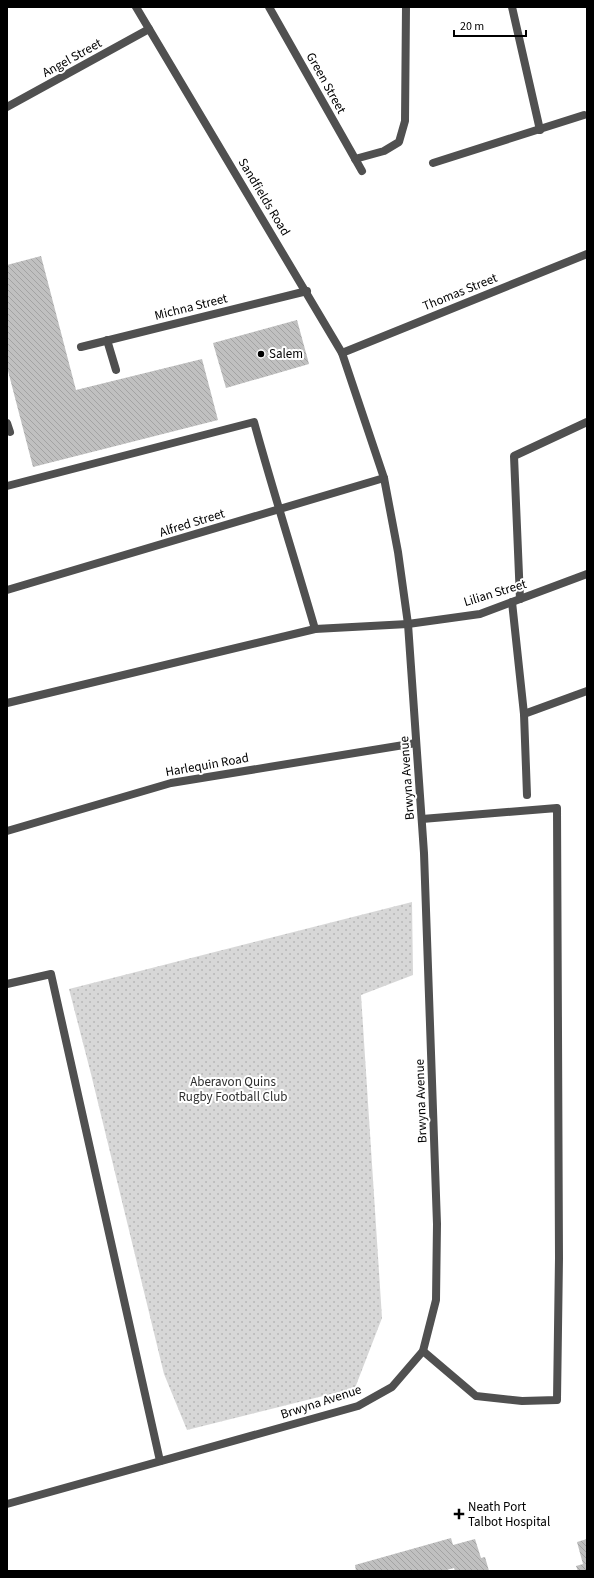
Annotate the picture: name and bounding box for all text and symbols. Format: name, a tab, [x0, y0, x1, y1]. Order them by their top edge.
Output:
scale bar	[454, 12, 526, 38]
text: 20 m	[460, 18, 484, 35]
street label: Angel Street	[39, 34, 106, 82]
street label: Green Street	[302, 49, 351, 117]
street label: Sandfields Road	[234, 155, 294, 239]
street label: Thomas Street	[420, 269, 501, 315]
street label: Michna Street	[153, 289, 230, 325]
place label: Salem	[269, 345, 303, 363]
marker: Salem	[256, 349, 266, 359]
street label: Alfred Street	[157, 504, 227, 541]
street label: Lilian Street	[461, 575, 529, 611]
street label: Brwyna Avenue	[395, 735, 419, 821]
street label: Harlequin Road	[164, 749, 250, 781]
street label: Brwyna Avenue	[411, 1059, 431, 1143]
park label: Aberavon Quins Rugby Football Club	[178, 1073, 288, 1106]
street label: Brwyna Avenue	[278, 1380, 364, 1424]
place label: Neath Port Talbot Hospital	[468, 1498, 550, 1531]
marker: Neath Port Talbot Hospital	[453, 1508, 465, 1520]

